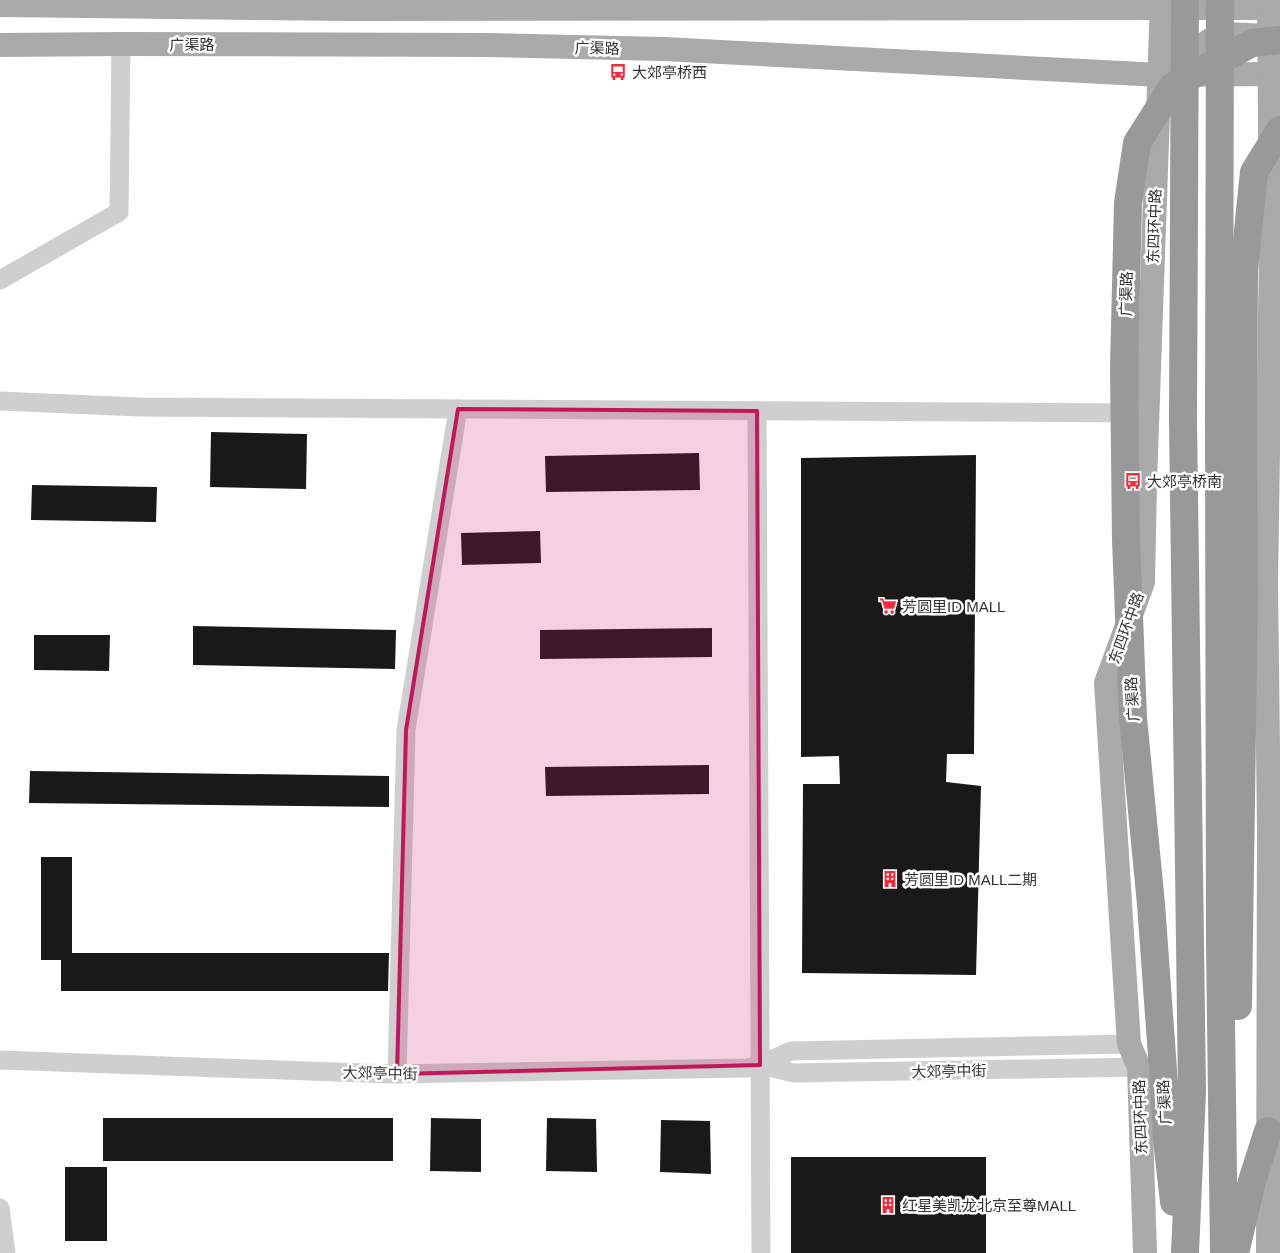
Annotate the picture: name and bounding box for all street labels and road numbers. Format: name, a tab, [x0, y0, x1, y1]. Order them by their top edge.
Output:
street label: 广渠路	[169, 36, 215, 53]
street label: 广渠路	[574, 39, 620, 57]
street label: 东四环中路	[1144, 188, 1164, 264]
street label: 广渠路	[1117, 271, 1135, 317]
street label: 东四环中路	[1105, 590, 1147, 666]
street label: 广渠路	[1122, 676, 1142, 722]
street label: 大郊亭中街	[911, 1062, 987, 1080]
street label: 大郊亭中街	[342, 1064, 418, 1082]
street label: 东四环中路	[1130, 1079, 1150, 1155]
street label: 广渠路	[1154, 1079, 1174, 1125]

